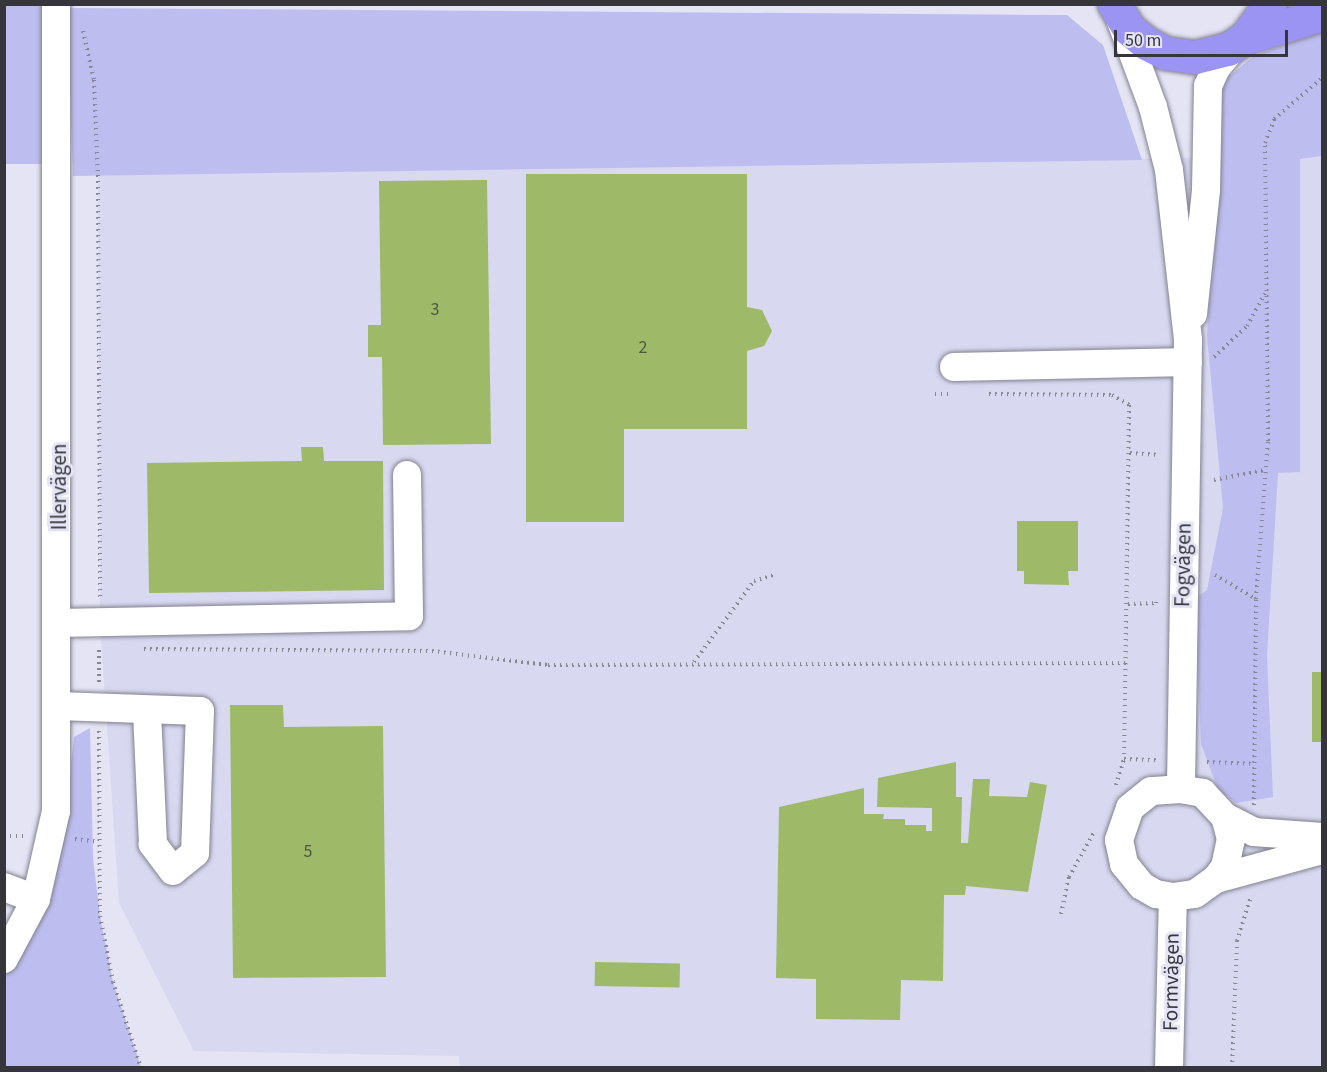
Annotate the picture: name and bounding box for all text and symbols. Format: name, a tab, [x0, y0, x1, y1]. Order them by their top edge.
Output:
scale bar	[1117, 18, 1291, 56]
text: 50 m	[1125, 28, 1161, 53]
house number: 3	[431, 299, 439, 321]
house number: 2	[639, 337, 647, 359]
street label: Illervägen	[46, 444, 72, 530]
street label: Fogvägen	[1170, 523, 1196, 607]
house number: 5	[304, 841, 312, 863]
street label: Formvägen	[1158, 933, 1184, 1031]

